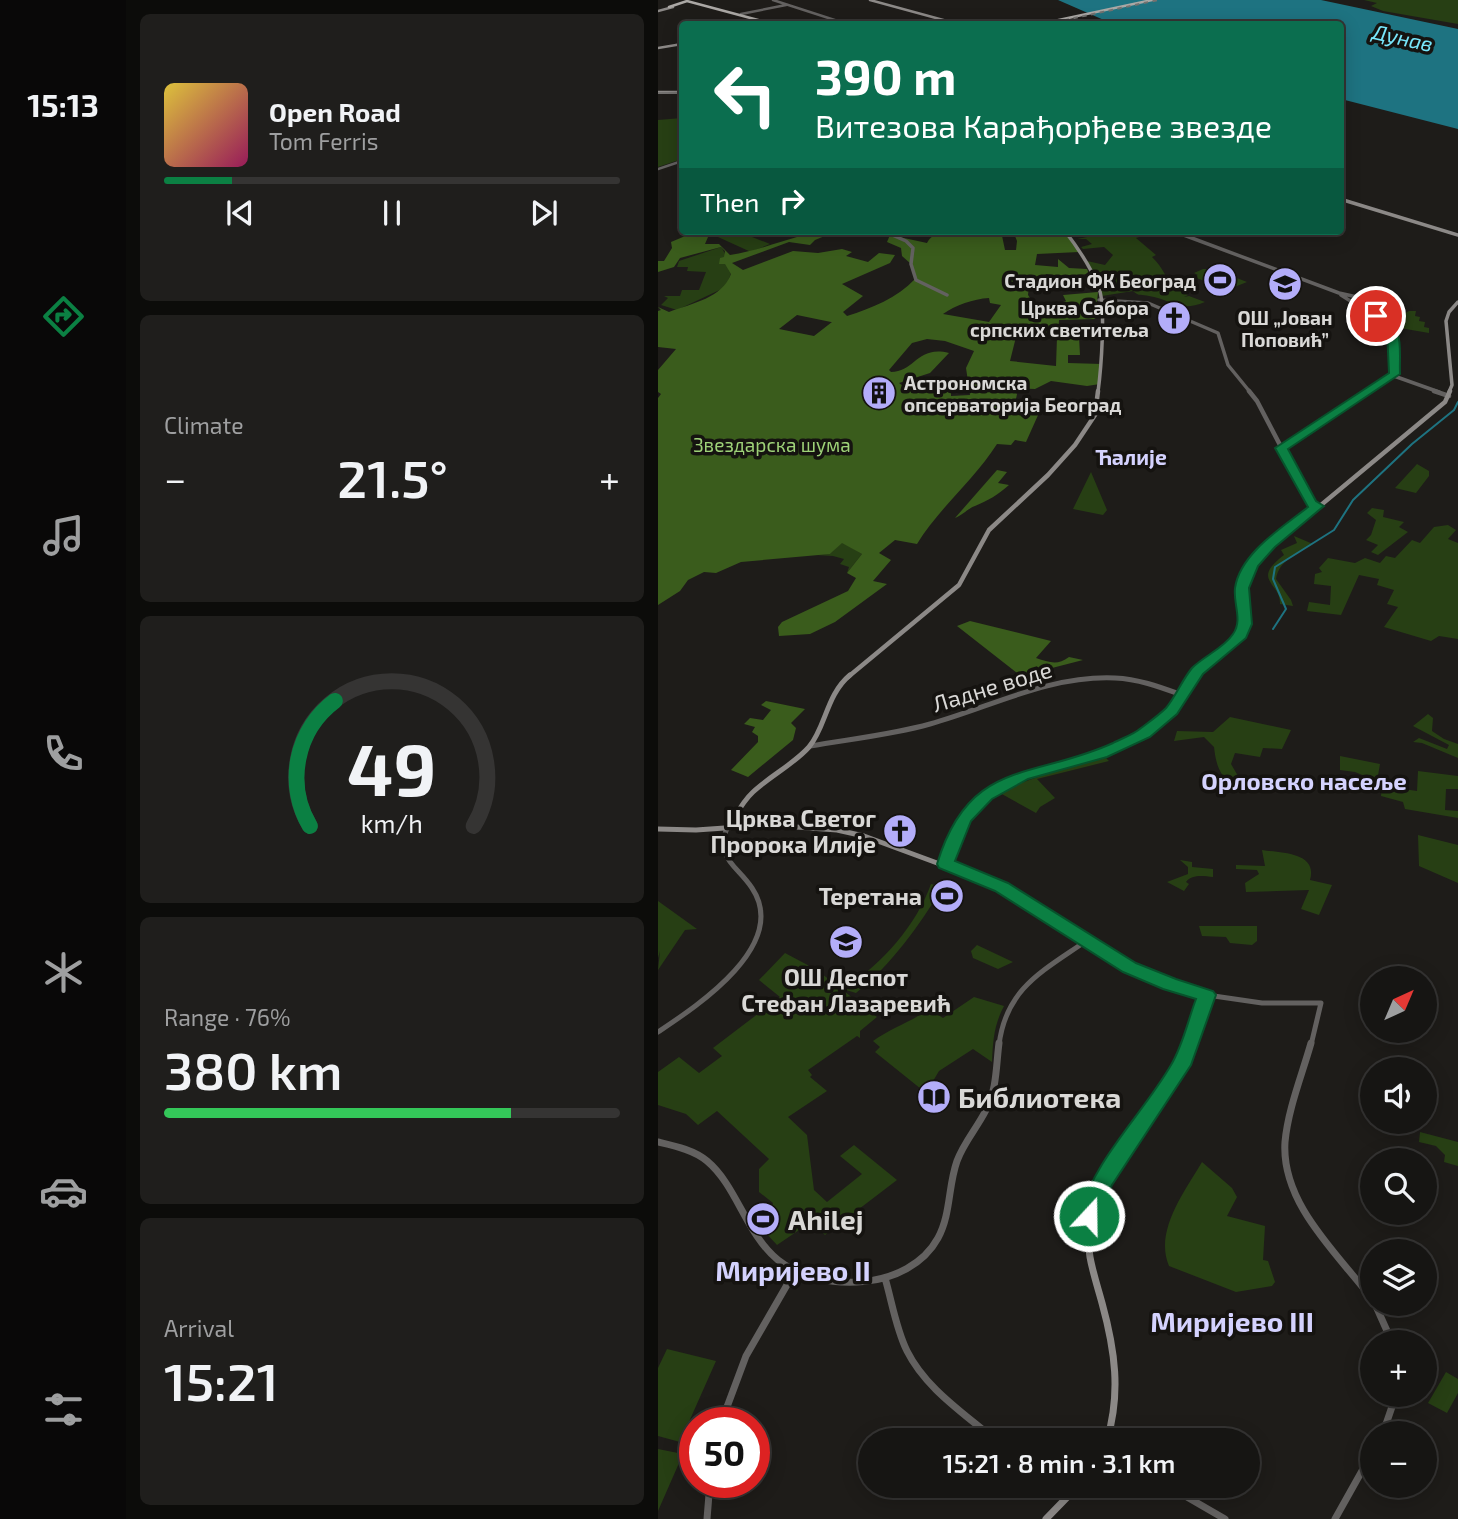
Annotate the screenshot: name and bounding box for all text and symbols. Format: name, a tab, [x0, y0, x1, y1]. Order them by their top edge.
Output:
water label: Дунав	[1369, 18, 1436, 56]
text: 390 m	[815, 46, 956, 105]
icon: left	[700, 49, 791, 140]
text: 15:13	[27, 85, 99, 123]
text: Open Road	[269, 96, 401, 127]
text: Витезова Карађорђеве звезде	[815, 106, 1272, 144]
text: Tom Ferris	[269, 127, 378, 155]
icon: right	[773, 182, 811, 220]
text: Then	[700, 186, 759, 217]
icon: previous	[221, 194, 259, 232]
icon: pause	[373, 194, 411, 232]
icon: next	[525, 194, 563, 232]
sports icon: Стадион ФК Београд	[1201, 261, 1239, 299]
school or university icon: ОШ „Јован Поповић”	[1266, 265, 1304, 303]
place label: Стадион ФК Београд	[1004, 269, 1196, 292]
pin	[1346, 286, 1406, 346]
icon: directions	[39, 292, 88, 341]
place label: Црква Сабора српских светитеља	[970, 296, 1149, 341]
icon: arrive	[1357, 297, 1395, 335]
church icon: Црква Сабора српских светитеља	[1155, 299, 1193, 337]
place label: ОШ „Јован Поповић”	[1237, 306, 1333, 351]
place label: Астрономска опсерваторија Београд	[904, 371, 1121, 416]
building icon: Астрономска опсерваторија Београд	[860, 374, 898, 412]
text: Climate	[164, 411, 244, 439]
park label: Звездарска шума	[693, 433, 851, 457]
district label: Ћалије	[1095, 444, 1167, 469]
text: 21.5°	[337, 446, 448, 508]
text: −	[164, 455, 186, 501]
text: +	[599, 455, 620, 501]
icon: music	[39, 511, 88, 560]
street label: Ладне воде	[929, 655, 1055, 717]
text: 49	[347, 723, 437, 811]
icon: phone	[39, 729, 88, 778]
district label: Орловско насеље	[1201, 766, 1407, 795]
place label: Црква Светог Пророка Илије	[710, 804, 876, 858]
text: km/h	[361, 807, 423, 837]
church icon: Црква Светог Пророка Илије	[881, 812, 919, 850]
sports icon: Теретана	[928, 877, 966, 915]
place label: Теретана	[819, 882, 922, 910]
school or university icon: ОШ Деспот Стефан Лазаревић	[827, 923, 865, 961]
icon: climate	[39, 948, 88, 997]
place label: ОШ Деспот Стефан Лазаревић	[741, 963, 951, 1017]
north arrow	[1360, 966, 1437, 1043]
map controls	[1360, 966, 1437, 1498]
text: Range · 76%	[164, 1003, 290, 1031]
text: 380 km	[164, 1038, 343, 1100]
button: sound	[1360, 1057, 1437, 1134]
library icon: Библиотека	[915, 1078, 953, 1116]
place label: Библиотека	[958, 1080, 1121, 1114]
button: search	[1360, 1148, 1437, 1225]
icon: car	[39, 1167, 88, 1216]
position arrow	[1052, 1179, 1126, 1253]
sports icon: Ahilej	[744, 1200, 782, 1238]
place label: Ahilej	[788, 1202, 864, 1236]
button: layers	[1360, 1239, 1437, 1316]
district label: Миријево II	[715, 1253, 871, 1287]
district label: Миријево III	[1150, 1304, 1314, 1338]
text: Arrival	[164, 1314, 234, 1342]
button: +	[1360, 1330, 1437, 1407]
text: 15:21	[164, 1349, 279, 1411]
icon: filters	[39, 1385, 88, 1434]
speed limit sign: 50	[679, 1407, 770, 1498]
button: −	[1360, 1421, 1437, 1498]
text: 15:21 · 8 min · 3.1 km	[943, 1447, 1175, 1478]

